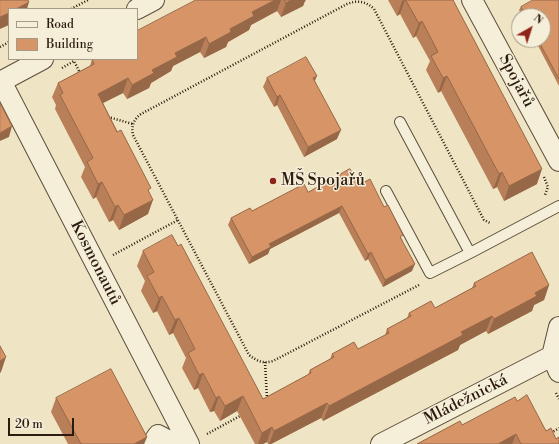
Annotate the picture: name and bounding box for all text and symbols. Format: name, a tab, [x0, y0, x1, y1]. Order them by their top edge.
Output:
legend	[8, 8, 138, 60]
north arrow	[511, 8, 551, 48]
text: N	[530, 11, 546, 28]
text: Road	[46, 17, 74, 32]
text: Building	[46, 37, 93, 52]
street label: Spojařů	[494, 51, 538, 111]
place label: MŠ Spojařů	[281, 171, 365, 191]
marker: MŠ Spojařů	[268, 176, 278, 186]
street label: Kosmonautů	[66, 218, 124, 308]
street label: Mládežnická	[421, 371, 511, 429]
scale bar	[10, 410, 76, 436]
text: 20 m	[15, 417, 43, 432]

